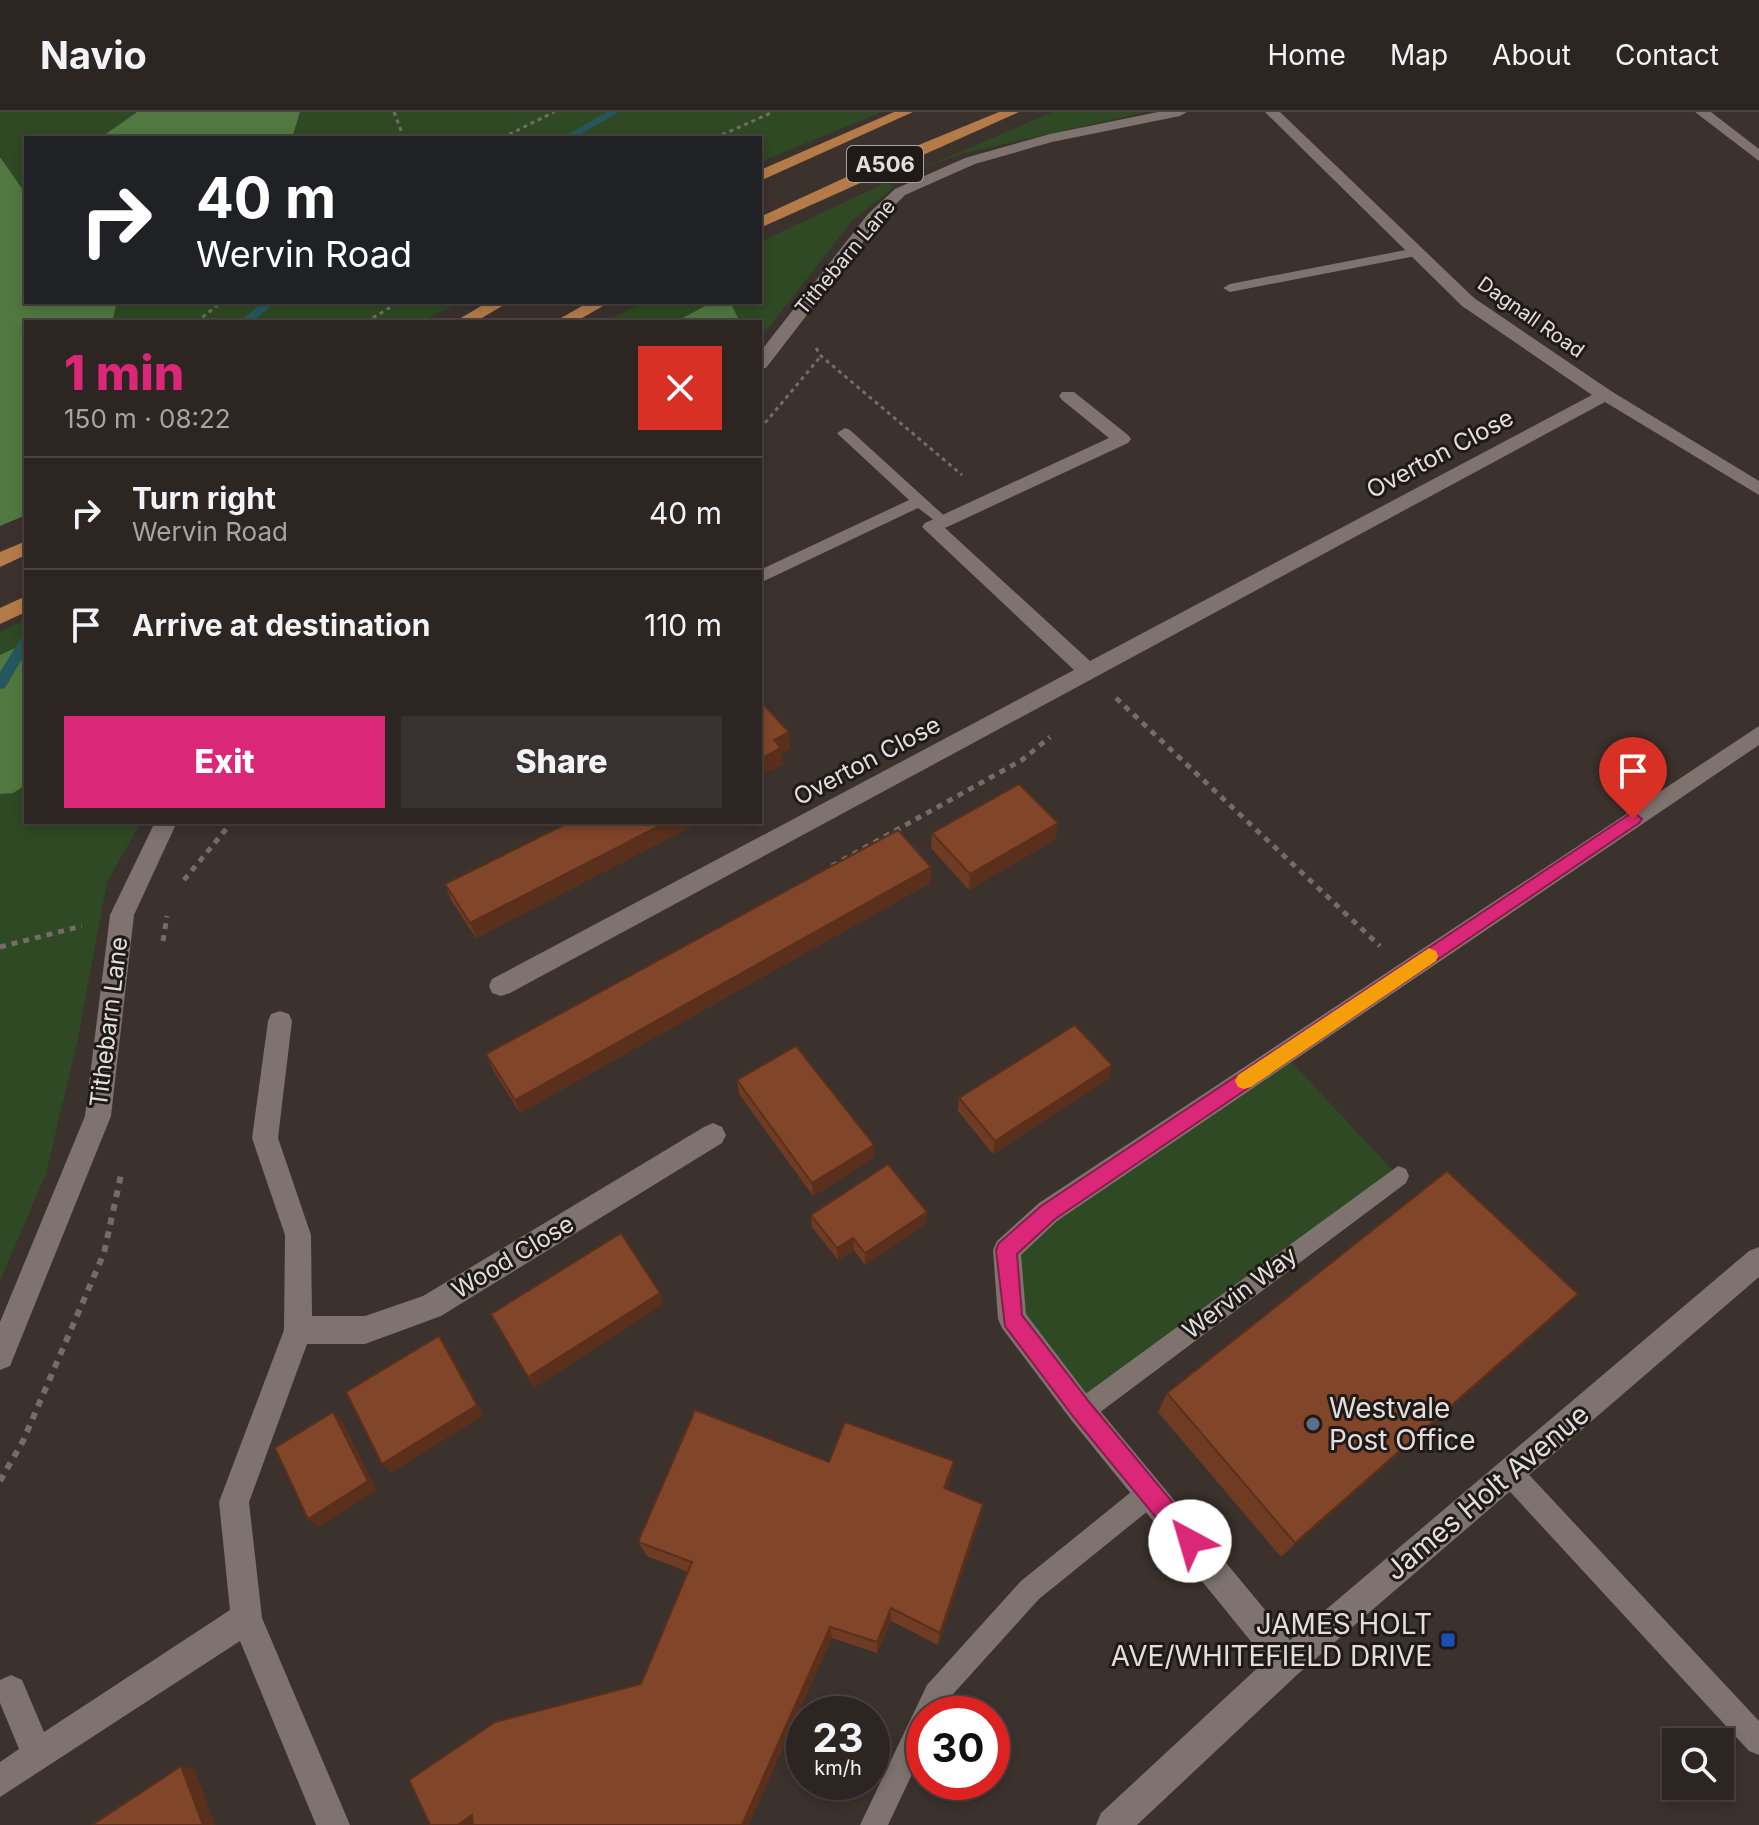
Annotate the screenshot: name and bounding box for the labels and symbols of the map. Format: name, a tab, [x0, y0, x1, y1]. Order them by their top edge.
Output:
road number: A506	[847, 146, 923, 182]
street label: Tithebarn Lane	[790, 195, 900, 319]
street label: Dagnall Road	[1473, 271, 1589, 363]
street label: Overton Close	[1361, 403, 1518, 504]
street label: Overton Close	[788, 710, 945, 811]
pin	[1599, 737, 1667, 819]
street label: Tithebarn Lane	[84, 935, 133, 1109]
street label: Wood Close	[447, 1209, 579, 1304]
street label: Wervin Way	[1177, 1240, 1302, 1345]
place label: Westvale Post Office	[1329, 1391, 1475, 1457]
street label: James Holt Avenue	[1378, 1397, 1596, 1587]
marker: Westvale Post Office	[1304, 1415, 1322, 1433]
position arrow	[1148, 1499, 1232, 1583]
place label: JAMES HOLT AVE/WHITEFIELD DRIVE	[1111, 1607, 1432, 1673]
marker: JAMES HOLT AVE/WHITEFIELD DRIVE	[1439, 1631, 1457, 1649]
speed limit sign: 30	[906, 1696, 1010, 1800]

